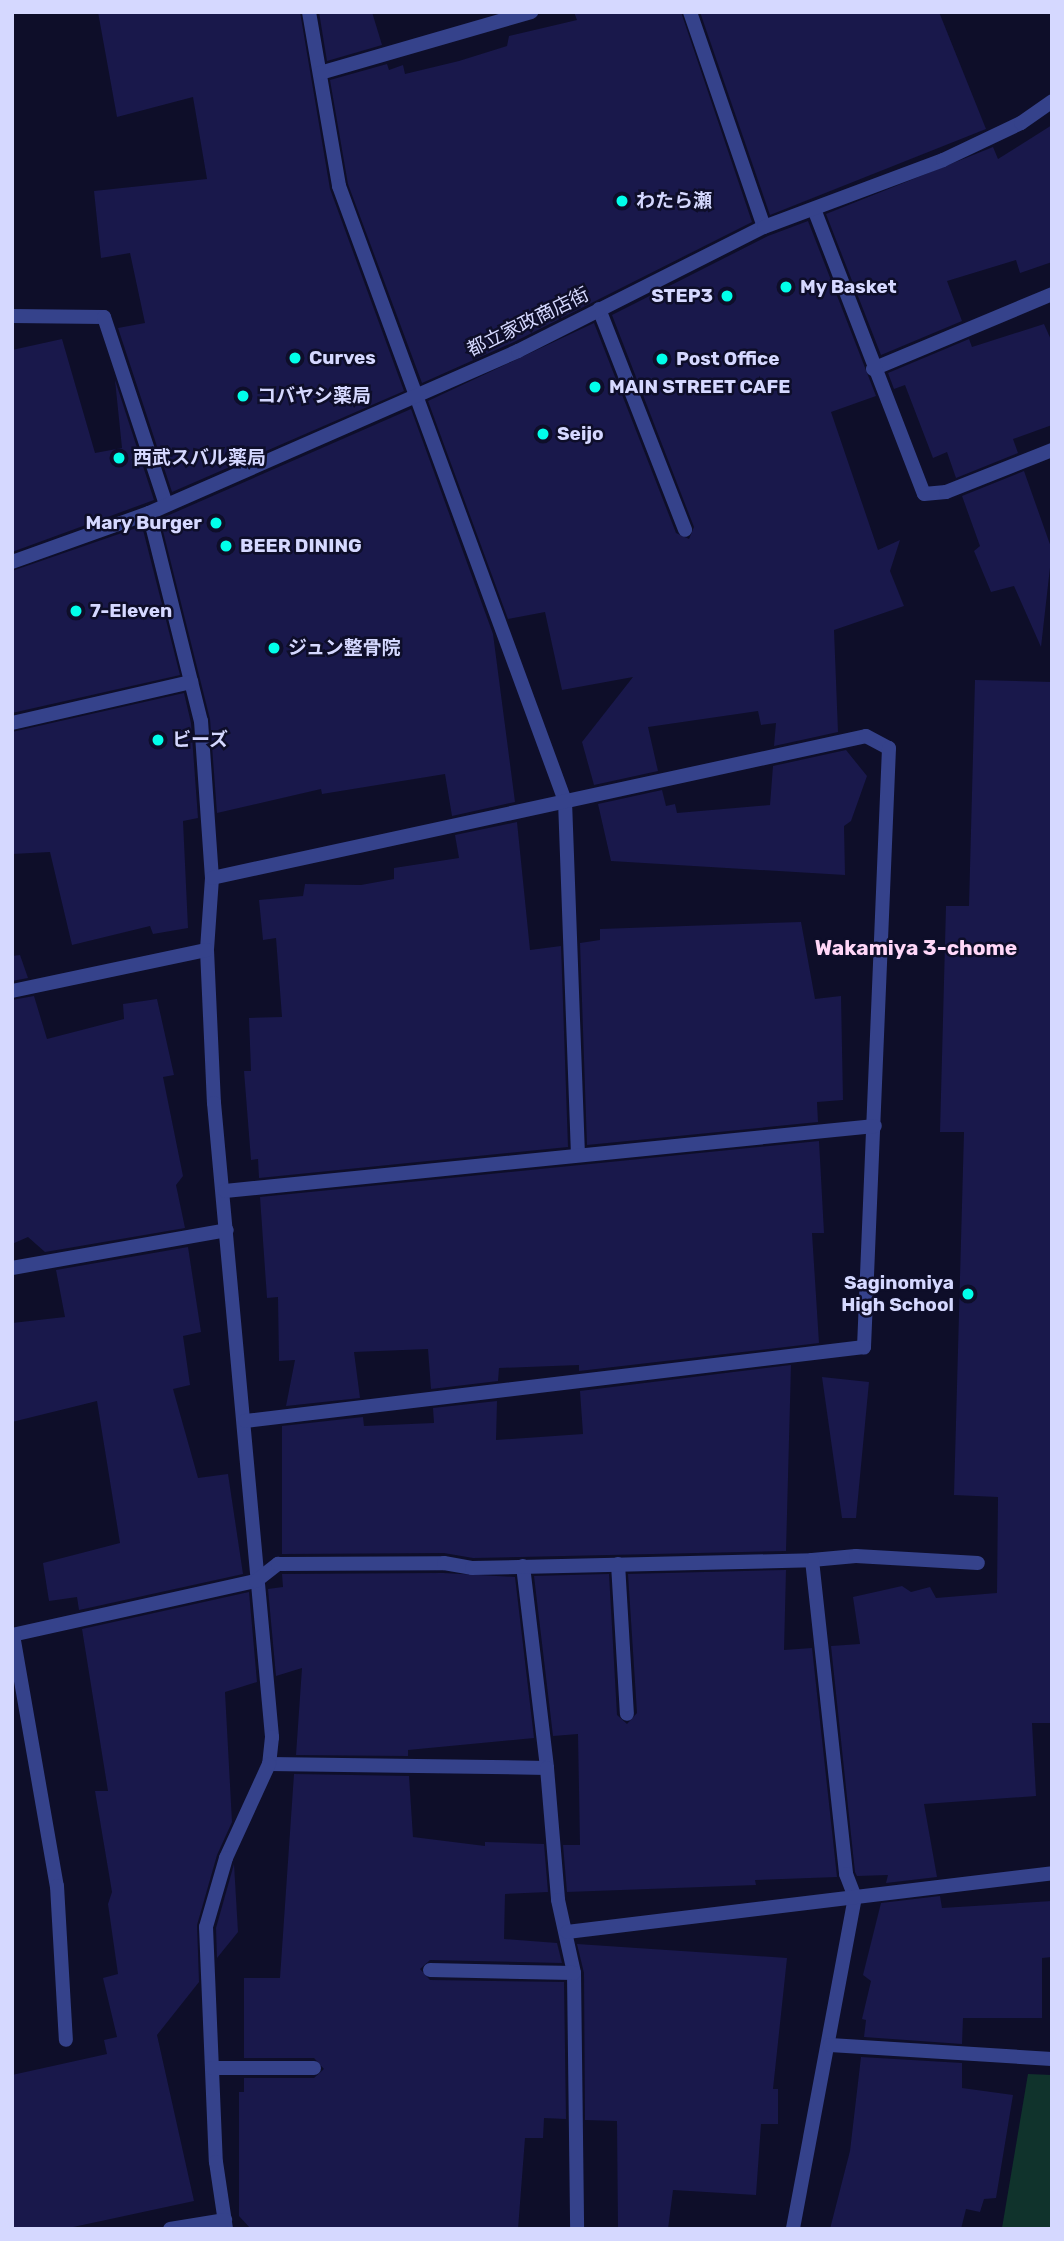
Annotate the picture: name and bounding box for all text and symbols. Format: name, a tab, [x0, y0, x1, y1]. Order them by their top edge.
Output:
place label: わたら瀬	[636, 190, 712, 212]
marker: わたら瀬	[614, 193, 630, 209]
place label: My Basket	[800, 276, 897, 298]
marker: My Basket	[778, 279, 794, 295]
street label: 都立家政商店街	[463, 283, 593, 361]
place label: STEP3	[651, 285, 713, 307]
marker: STEP3	[719, 288, 735, 304]
place label: Curves	[309, 347, 376, 369]
place label: Post Office	[676, 348, 779, 370]
marker: Curves	[287, 350, 303, 366]
marker: Post Office	[654, 351, 670, 367]
place label: MAIN STREET CAFE	[609, 376, 791, 398]
marker: MAIN STREET CAFE	[587, 379, 603, 395]
place label: コバヤシ薬局	[257, 385, 371, 407]
marker: コバヤシ薬局	[235, 388, 251, 404]
place label: Seijo	[557, 423, 604, 445]
marker: Seijo	[535, 426, 551, 442]
place label: 西武スバル薬局	[133, 447, 266, 469]
marker: 西武スバル薬局	[111, 450, 127, 466]
place label: Mary Burger	[85, 512, 202, 534]
marker: Mary Burger	[208, 515, 224, 531]
place label: BEER DINING	[240, 535, 362, 557]
marker: BEER DINING	[218, 538, 234, 554]
place label: 7-Eleven	[90, 600, 172, 622]
marker: 7-Eleven	[68, 603, 84, 619]
place label: ジュン整骨院	[288, 637, 402, 659]
marker: ジュン整骨院	[266, 640, 282, 656]
place label: ビーズ	[172, 729, 229, 751]
marker: ビーズ	[150, 732, 166, 748]
district label: Wakamiya 3-chome	[815, 935, 1017, 961]
place label: Saginomiya High School	[841, 1272, 954, 1316]
marker: Saginomiya High School	[960, 1286, 976, 1302]

